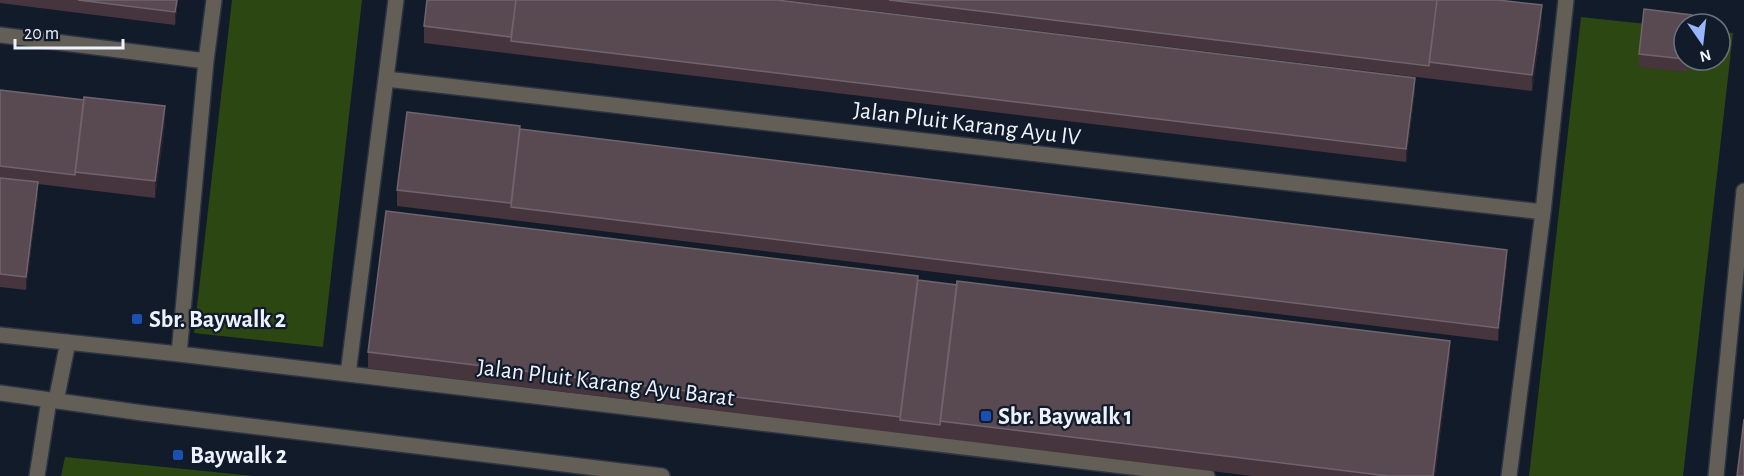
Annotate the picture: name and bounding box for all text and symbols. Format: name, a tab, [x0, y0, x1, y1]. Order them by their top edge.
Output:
scale bar	[15, 12, 123, 50]
north arrow	[1672, 12, 1732, 72]
text: 20 m	[24, 25, 59, 43]
text: N	[1698, 46, 1713, 65]
street label: Jalan Pluit Karang Ayu IV	[852, 98, 1082, 150]
place label: Sbr. Baywalk 2	[149, 308, 286, 332]
marker: Sbr. Baywalk 2	[130, 312, 144, 326]
street label: Jalan Pluit Karang Ayu Barat	[476, 355, 736, 411]
place label: Sbr. Baywalk 1	[998, 405, 1132, 429]
marker: Sbr. Baywalk 1	[979, 409, 993, 423]
place label: Baywalk 2	[190, 444, 287, 468]
marker: Baywalk 2	[171, 448, 185, 462]

